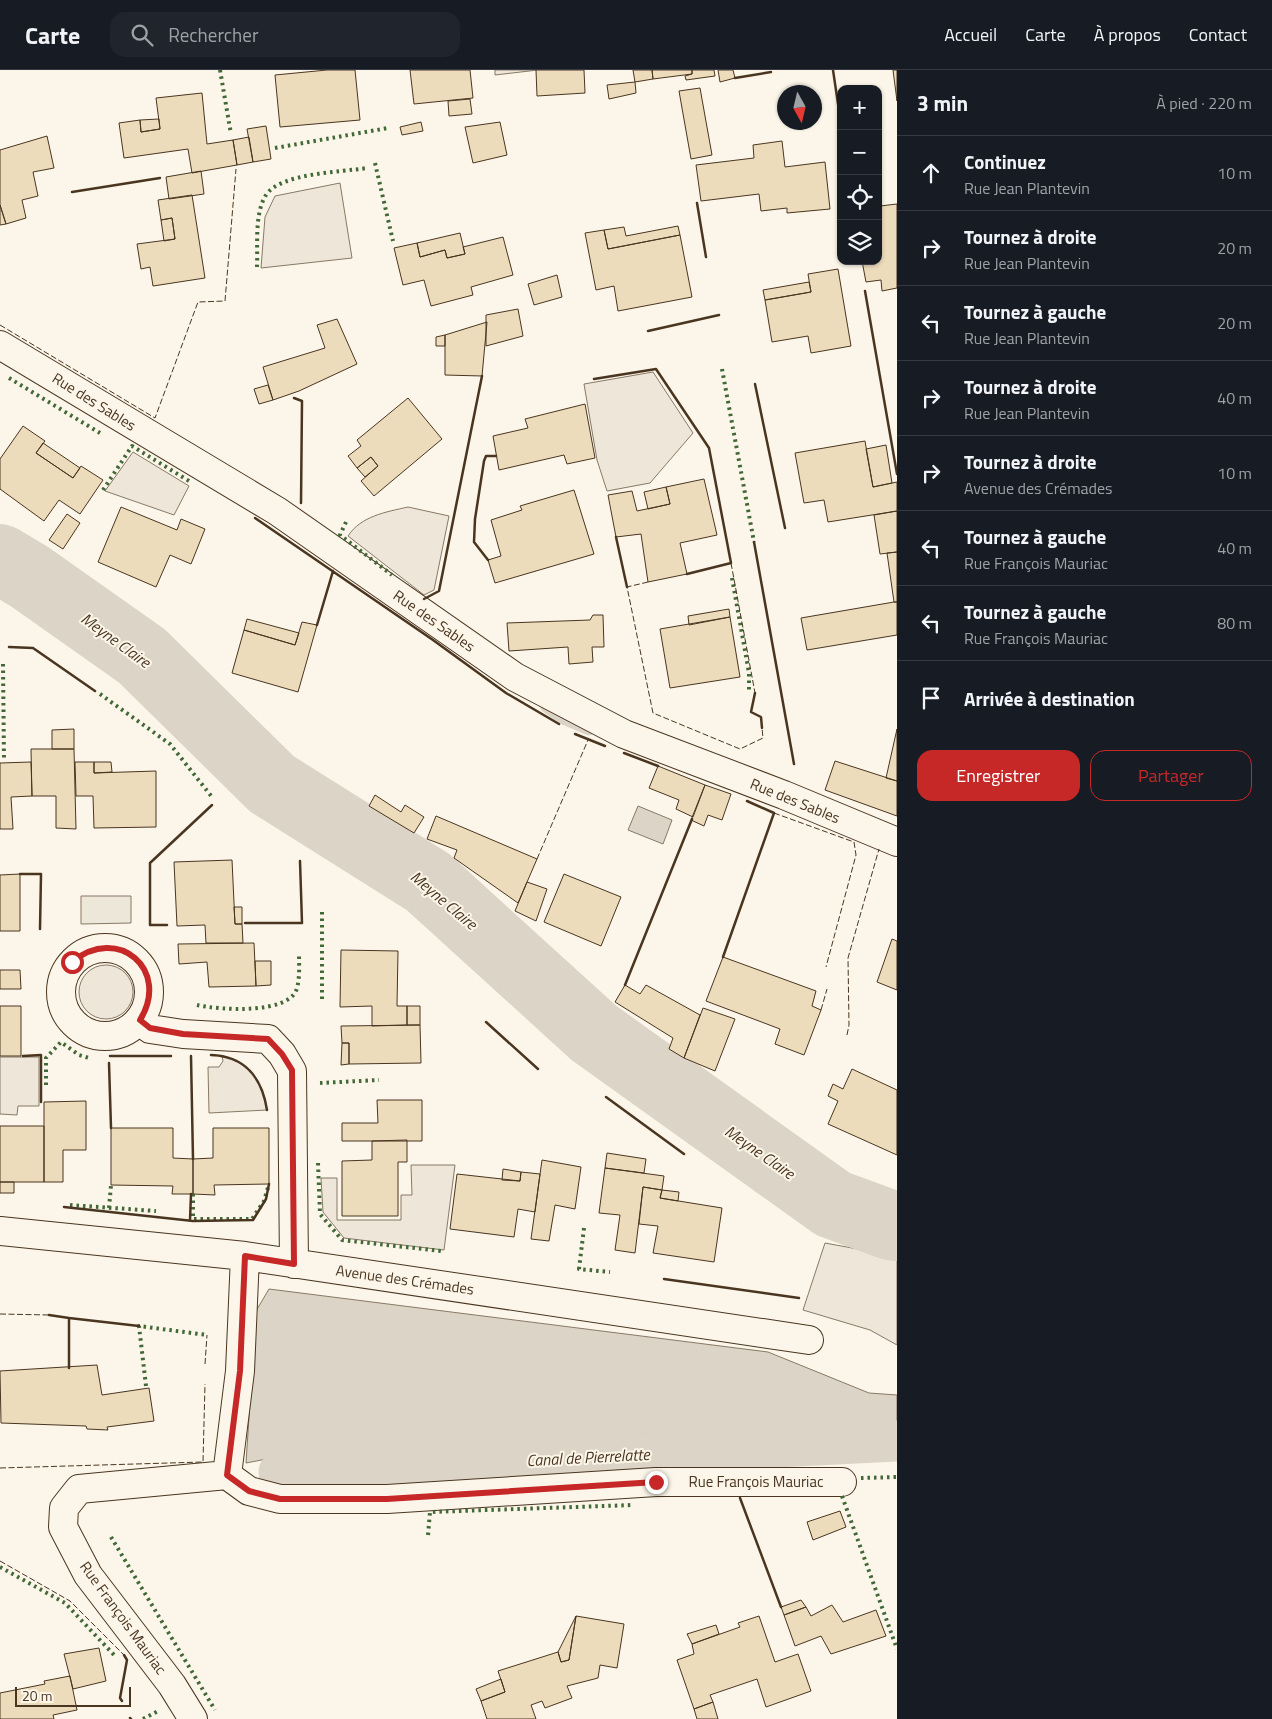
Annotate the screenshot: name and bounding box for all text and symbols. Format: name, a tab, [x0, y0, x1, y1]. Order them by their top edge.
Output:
search box	[110, 12, 460, 57]
text: Carte	[25, 17, 80, 53]
text: Rechercher	[168, 20, 258, 49]
icon: search	[128, 21, 156, 49]
text: Accueil	[944, 21, 997, 48]
text: Carte	[1025, 21, 1066, 48]
text: À propos	[1094, 21, 1161, 48]
text: Contact	[1189, 21, 1247, 48]
north arrow	[777, 85, 822, 130]
map controls	[837, 85, 882, 265]
button: +	[837, 85, 882, 130]
text: 3 min	[917, 87, 968, 119]
text: À pied · 220 m	[1156, 91, 1252, 115]
button: −	[837, 130, 882, 175]
text: Continuez	[964, 147, 1046, 176]
icon: ahead	[917, 159, 945, 187]
text: 10 m	[1217, 161, 1252, 185]
button: locate	[837, 175, 882, 220]
text: Rue Jean Plantevin	[964, 176, 1090, 200]
button: layers	[837, 220, 882, 265]
text: Tournez à droite	[964, 222, 1096, 251]
icon: right	[917, 234, 945, 262]
text: 20 m	[1217, 236, 1252, 260]
text: Rue Jean Plantevin	[964, 251, 1090, 275]
text: Tournez à gauche	[964, 297, 1106, 326]
icon: left	[917, 309, 945, 337]
text: 20 m	[1217, 311, 1252, 335]
text: Rue Jean Plantevin	[964, 326, 1090, 350]
street label: Rue des Sables	[48, 367, 141, 437]
text: Tournez à droite	[964, 372, 1096, 401]
icon: right	[917, 384, 945, 412]
text: 40 m	[1217, 386, 1252, 410]
text: Rue Jean Plantevin	[964, 401, 1090, 425]
text: Tournez à droite	[964, 447, 1096, 476]
icon: right	[917, 459, 945, 487]
text: 10 m	[1217, 461, 1252, 485]
text: Avenue des Crémades	[964, 476, 1113, 500]
text: Tournez à gauche	[964, 522, 1106, 551]
icon: left	[917, 534, 945, 562]
text: 40 m	[1217, 536, 1252, 560]
text: Rue François Mauriac	[964, 551, 1108, 575]
street label: Rue des Sables	[389, 584, 480, 657]
text: Tournez à gauche	[964, 597, 1106, 626]
water label: Meyne Claire	[76, 607, 157, 674]
icon: left	[917, 609, 945, 637]
text: 80 m	[1217, 611, 1252, 635]
text: Rue François Mauriac	[964, 626, 1108, 650]
icon: arrive	[917, 684, 945, 712]
text: Arrivée à destination	[964, 684, 1135, 713]
button: Enregistrer	[917, 750, 1080, 801]
button: Partager	[1090, 750, 1252, 801]
street label: Rue des Sables	[747, 772, 844, 829]
water label: Meyne Claire	[405, 865, 484, 936]
route start	[61, 951, 84, 974]
water label: Meyne Claire	[720, 1119, 801, 1186]
street label: Avenue des Crémades	[335, 1258, 476, 1301]
water label: Canal de Pierrelatte	[526, 1442, 652, 1472]
street label: Rue François Mauriac	[689, 1470, 823, 1493]
route end	[645, 1471, 668, 1494]
street label: Rue François Mauriac	[74, 1556, 172, 1679]
scale bar	[15, 1684, 131, 1707]
text: 20 m	[22, 1685, 52, 1706]

